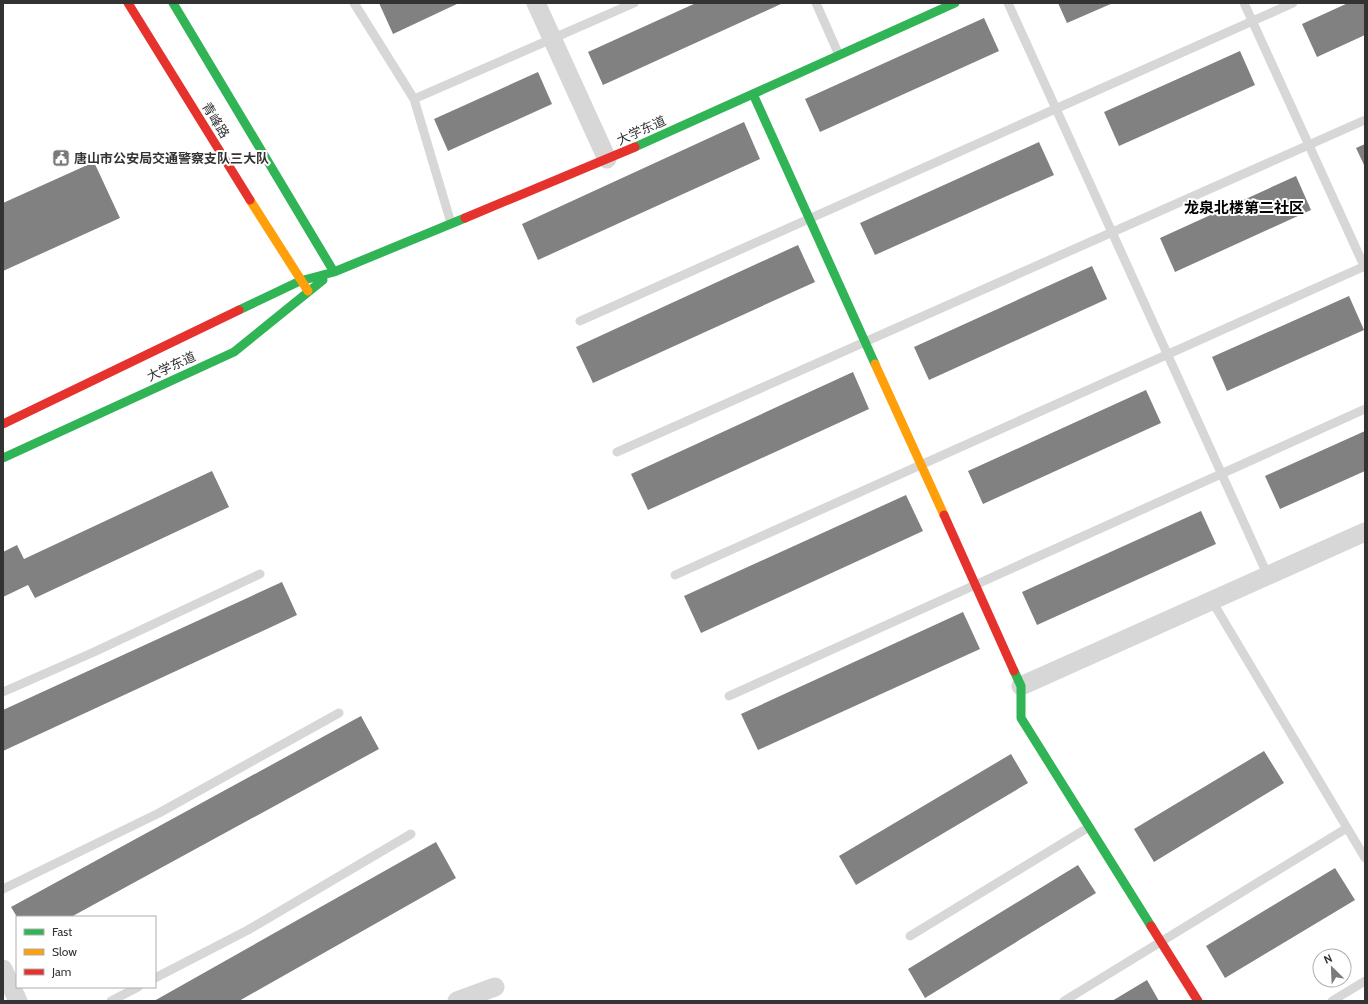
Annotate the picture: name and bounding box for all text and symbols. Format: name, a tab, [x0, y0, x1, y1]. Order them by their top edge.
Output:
street label: 青峰路	[199, 99, 233, 141]
street label: 大学东道	[614, 112, 668, 148]
public building icon: 唐山市公安局交通警察支队三大队	[51, 148, 71, 168]
place label: 唐山市公安局交通警察支队三大队	[74, 150, 269, 166]
district label: 龙泉北楼第二社区	[1184, 199, 1304, 217]
street label: 大学东道	[144, 348, 198, 384]
legend	[16, 916, 156, 988]
text: Fast	[52, 924, 72, 939]
text: Slow	[52, 944, 77, 959]
north arrow	[1312, 948, 1352, 988]
text: N	[1322, 951, 1334, 967]
text: Jam	[51, 964, 71, 979]

